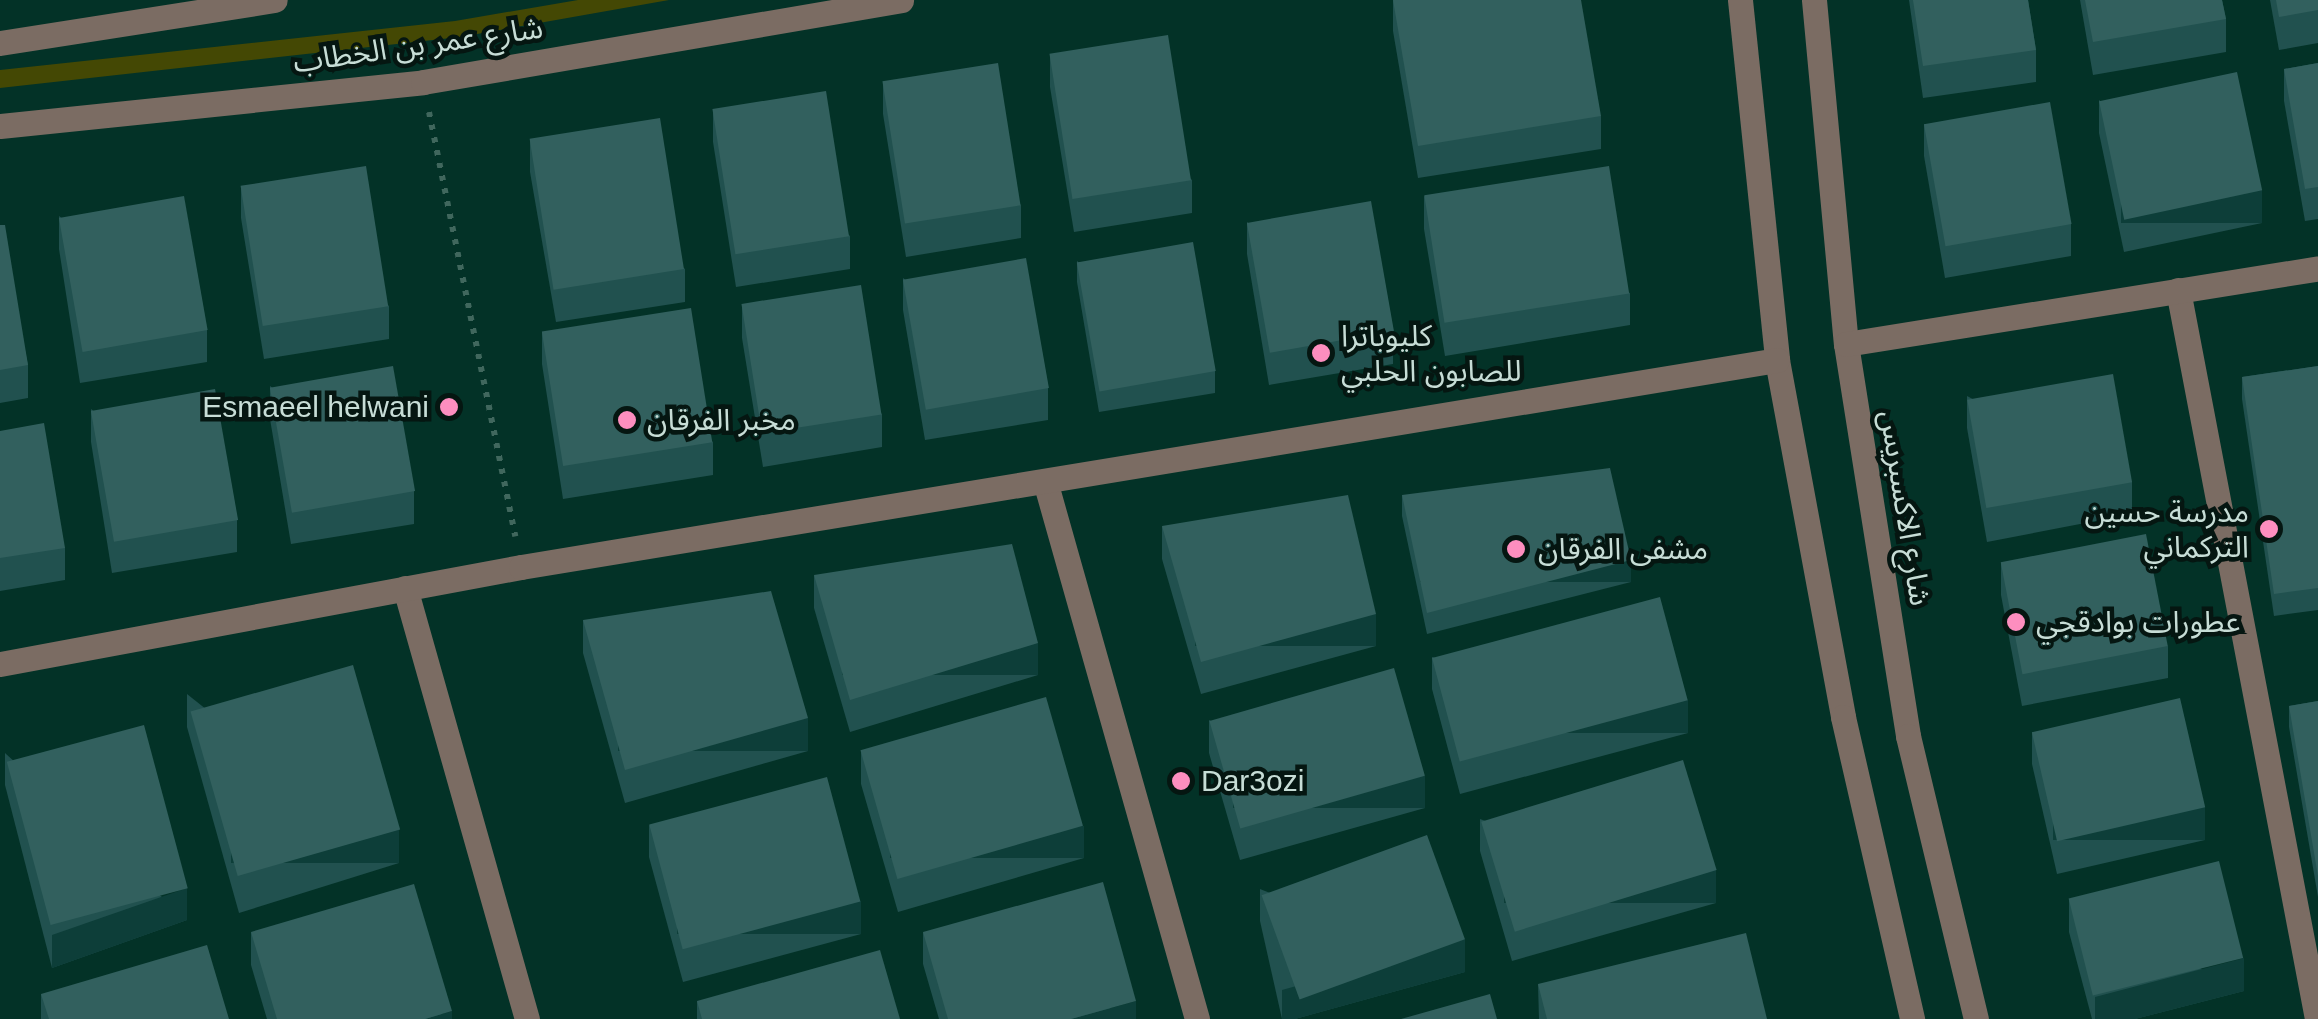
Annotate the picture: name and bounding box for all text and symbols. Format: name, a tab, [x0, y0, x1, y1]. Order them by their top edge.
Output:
street label: شارع عمر بن الخطاب	[291, 10, 545, 80]
place label: كليوباترا للصابون الحلبي	[1341, 318, 1522, 388]
marker: كليوباترا للصابون الحلبي	[1310, 342, 1332, 364]
place label: Esmaeel helwani	[202, 389, 429, 425]
marker: Esmaeel helwani	[438, 396, 460, 418]
place label: مخبر الفرقان	[647, 402, 796, 438]
street label: شارع الاكسبريس	[1872, 408, 1938, 608]
marker: مخبر الفرقان	[616, 409, 638, 431]
place label: مدرسة حسين التركماني	[2084, 494, 2249, 564]
marker: مدرسة حسين التركماني	[2258, 518, 2280, 540]
place label: مشفى الفرقان	[1538, 531, 1708, 567]
marker: مشفى الفرقان	[1503, 536, 1529, 562]
place label: عطورات بوادقجي	[2036, 604, 2240, 640]
marker: عطورات بوادقجي	[2005, 611, 2027, 633]
place label: Dar3ozi	[1201, 763, 1304, 799]
marker: Dar3ozi	[1170, 770, 1192, 792]

